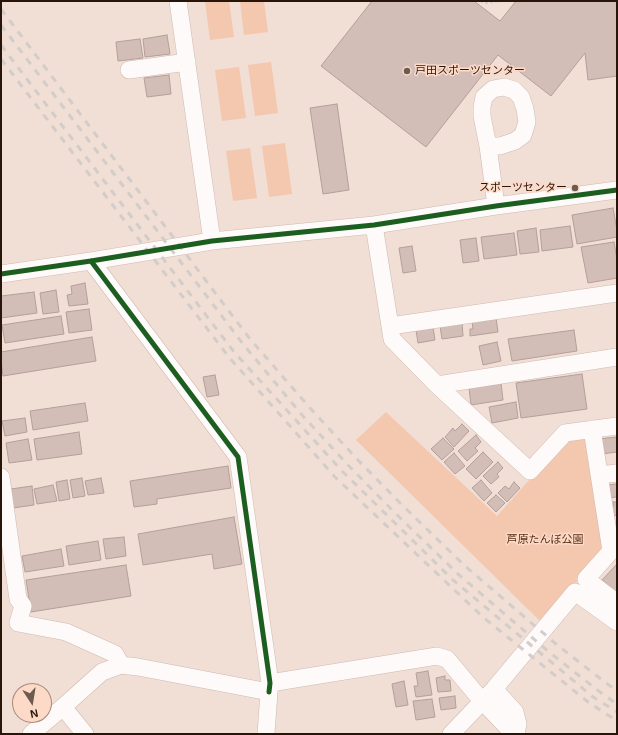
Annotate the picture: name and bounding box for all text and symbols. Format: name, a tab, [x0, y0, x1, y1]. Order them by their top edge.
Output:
place label: 戸田スポーツセンター	[415, 64, 525, 78]
marker: 戸田スポーツセンター	[402, 66, 412, 76]
place label: スポーツセンター	[479, 181, 567, 195]
marker: スポーツセンター	[570, 183, 580, 193]
park label: 芦原たんぼ公園	[507, 533, 583, 547]
north arrow	[12, 683, 52, 723]
text: N	[29, 707, 39, 720]

